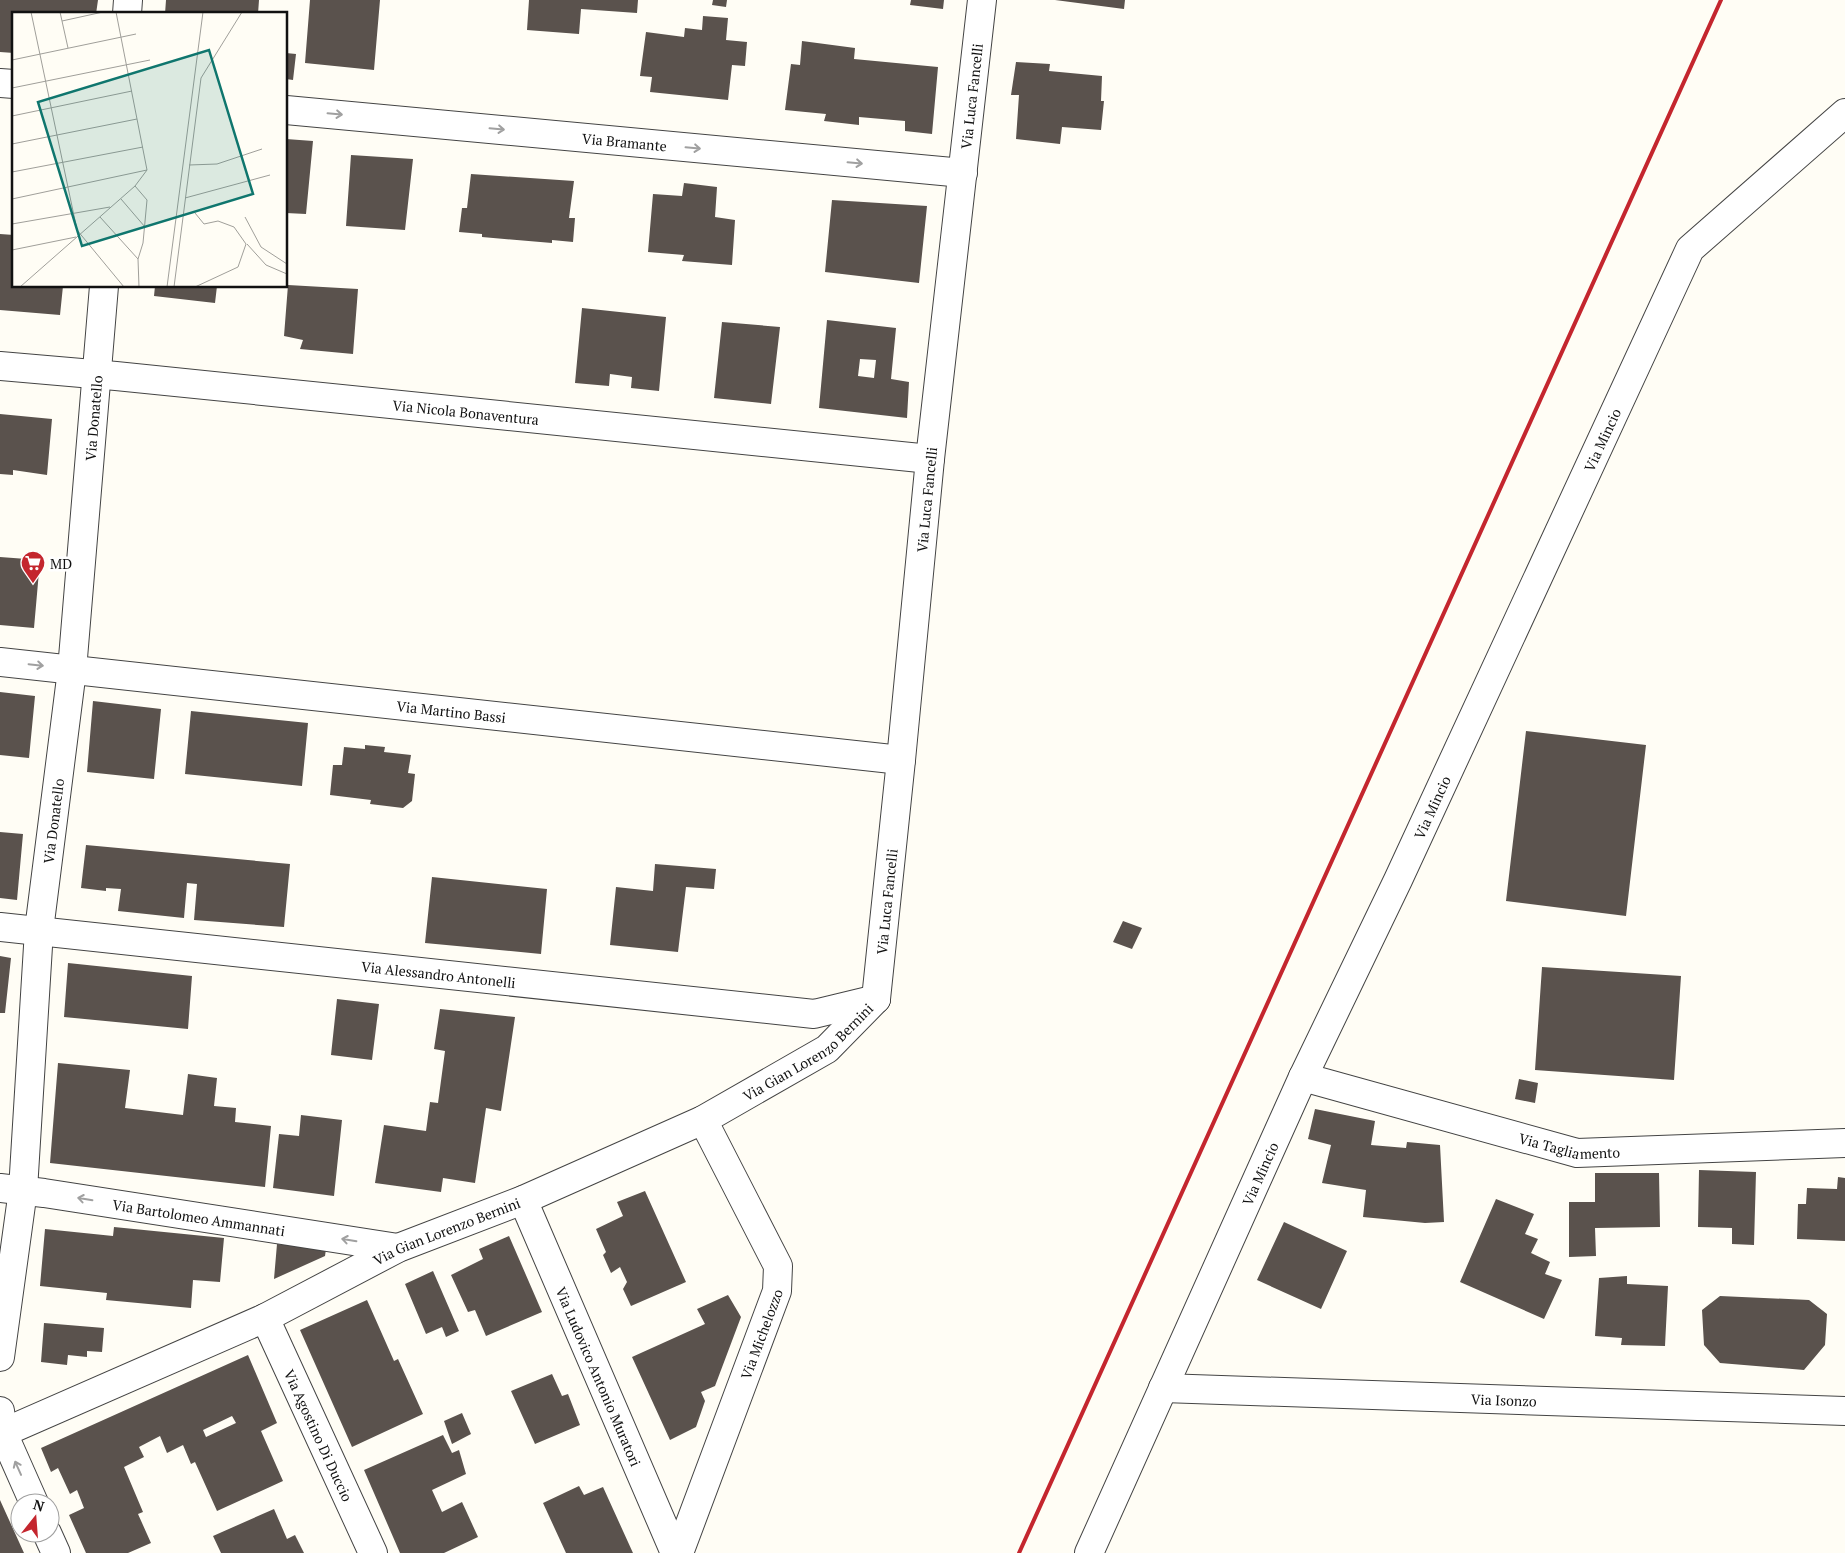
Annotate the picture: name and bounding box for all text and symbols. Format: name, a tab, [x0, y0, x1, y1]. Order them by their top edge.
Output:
inset map	[12, 12, 288, 288]
street label: Via Luca Fancelli	[956, 42, 987, 150]
one-way arrow	[326, 109, 342, 119]
one-way arrow	[488, 125, 504, 134]
street label: Via Bramante	[581, 128, 668, 155]
one-way arrow	[685, 143, 701, 153]
one-way arrow	[847, 158, 863, 168]
street label: Via Donatello	[80, 374, 106, 462]
street label: Via Nicola Bonaventura	[392, 395, 540, 429]
street label: Via Mincio	[1579, 405, 1625, 474]
street label: Via Luca Fancelli	[912, 446, 941, 553]
supermarket icon: MD	[20, 550, 46, 584]
place label: MD	[50, 554, 72, 573]
one-way arrow	[28, 661, 44, 670]
street label: Via Martino Bassi	[396, 696, 507, 726]
street label: Via Mincio	[1409, 772, 1455, 842]
street label: Via Donatello	[38, 777, 68, 865]
street label: Via Luca Fancelli	[871, 848, 901, 955]
street label: Via Alessandro Antonelli	[360, 956, 517, 992]
street label: Via Gian Lorenzo Bernini	[739, 999, 877, 1105]
street label: Via Tagliamento	[1517, 1128, 1621, 1163]
street label: Via Mincio	[1237, 1139, 1282, 1208]
street label: Via Gian Lorenzo Bernini	[370, 1193, 523, 1269]
one-way arrow	[78, 1194, 94, 1204]
street label: Via Bartolomeo Ammannati	[111, 1194, 286, 1240]
one-way arrow	[342, 1235, 358, 1245]
street label: Via Ludovico Antonio Muratori	[552, 1284, 646, 1469]
street label: Via Michelozzo	[735, 1286, 787, 1382]
street label: Via Agostino Di Duccio	[280, 1366, 358, 1505]
street label: Via Isonzo	[1471, 1389, 1537, 1410]
one-way arrow	[13, 1461, 23, 1476]
north arrow	[10, 1493, 60, 1543]
text: N	[31, 1494, 47, 1516]

